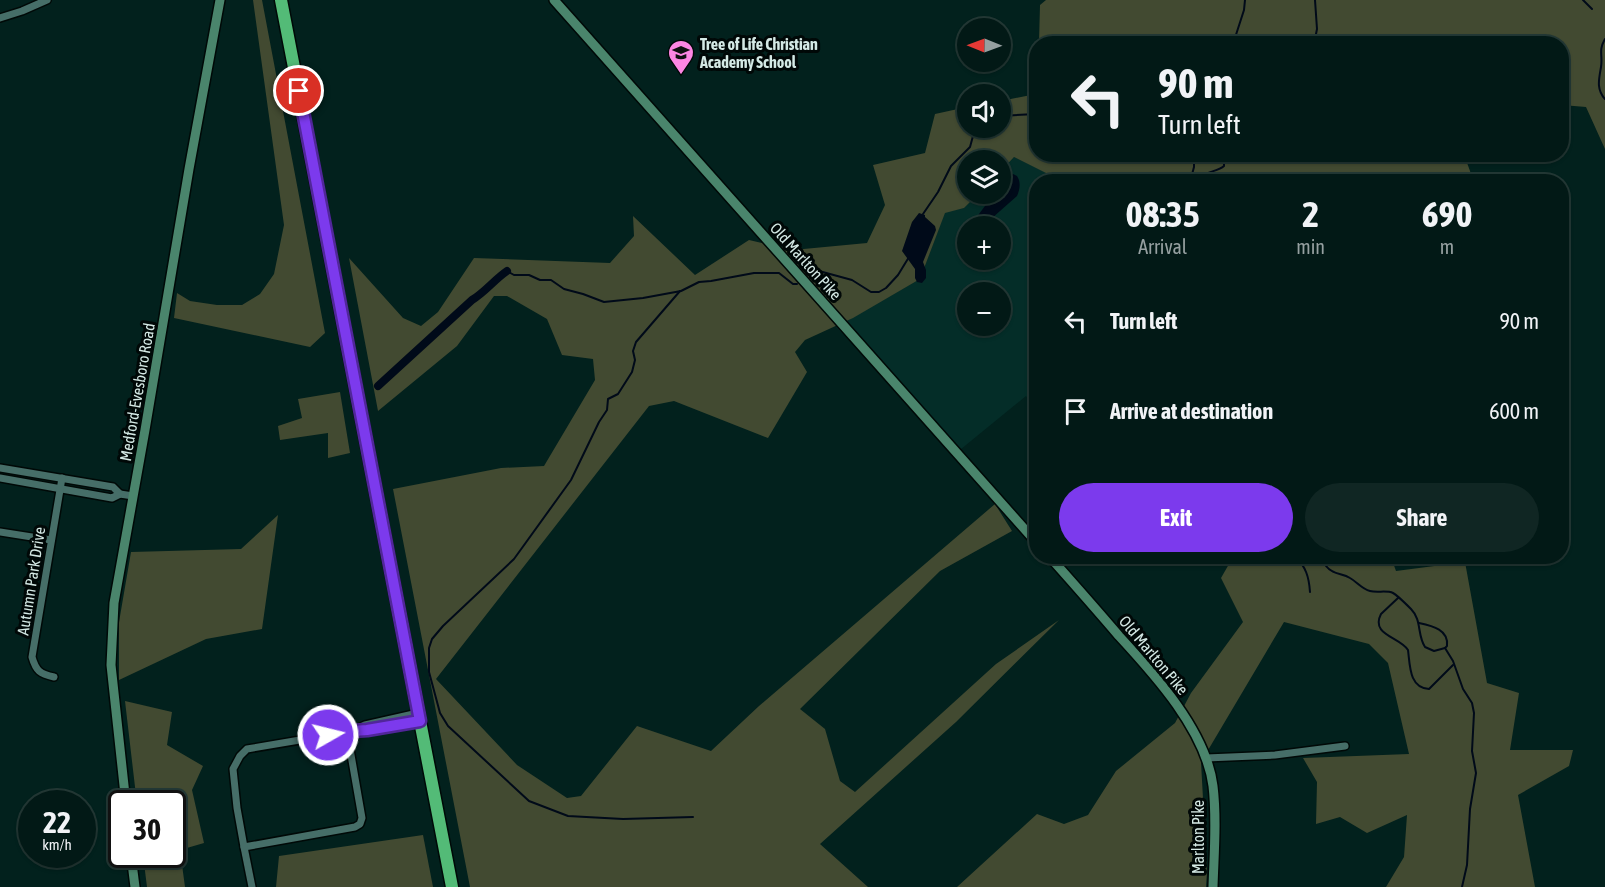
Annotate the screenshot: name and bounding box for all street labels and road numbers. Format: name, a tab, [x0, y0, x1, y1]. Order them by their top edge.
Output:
street label: Old Marlton Pike	[767, 219, 845, 303]
street label: Medford-Evesboro Road	[116, 322, 158, 462]
street label: Autumn Park Drive	[14, 526, 48, 636]
street label: Old Marlton Pike	[1116, 612, 1192, 698]
street label: Marlton Pike	[1189, 800, 1207, 874]

